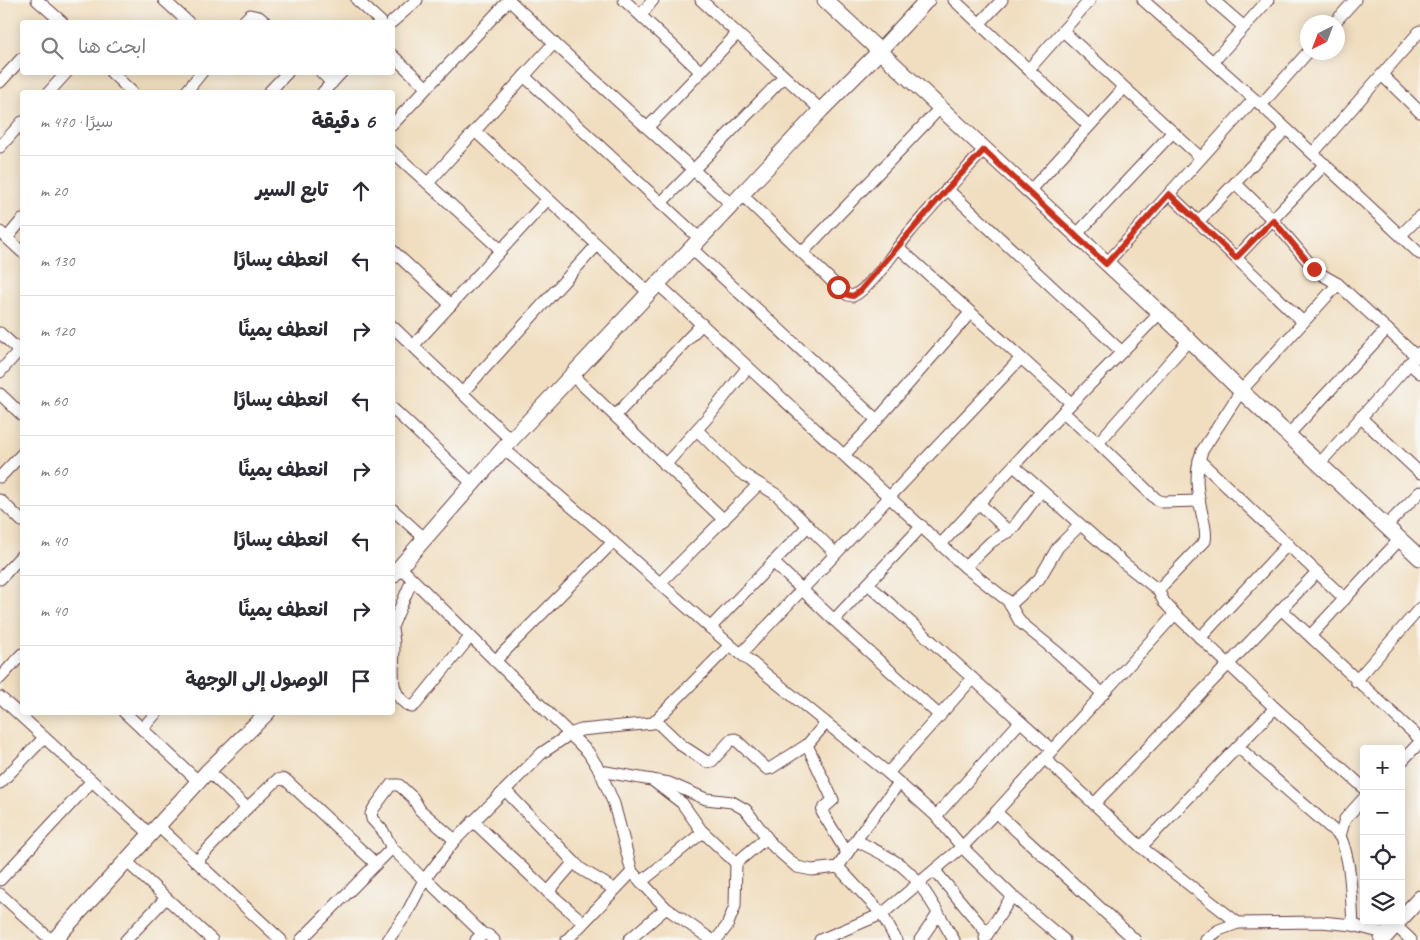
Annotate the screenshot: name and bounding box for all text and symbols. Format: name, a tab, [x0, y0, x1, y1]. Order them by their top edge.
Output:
north arrow	[1300, 15, 1345, 60]
search box	[20, 20, 395, 75]
icon: search	[38, 34, 66, 62]
text: ابحث هنا	[78, 35, 146, 59]
text: 6 دقيقة	[312, 108, 375, 134]
text: سيرًا · 470 m	[40, 112, 113, 132]
icon: ahead	[347, 177, 375, 205]
text: تابع السير	[256, 178, 328, 202]
text: 20 m	[40, 181, 67, 201]
icon: left	[347, 247, 375, 275]
text: انعطف يسارًا	[234, 248, 328, 272]
text: 130 m	[40, 251, 74, 271]
route end	[1303, 258, 1326, 281]
route start	[827, 276, 850, 299]
icon: right	[347, 317, 375, 345]
text: انعطف يمينًا	[239, 318, 328, 342]
text: 120 m	[40, 321, 74, 341]
icon: left	[347, 387, 375, 415]
text: انعطف يسارًا	[234, 388, 328, 412]
text: 60 m	[40, 391, 67, 411]
icon: right	[347, 457, 375, 485]
text: انعطف يمينًا	[239, 458, 328, 482]
text: 60 m	[40, 461, 67, 481]
icon: left	[347, 527, 375, 555]
text: انعطف يسارًا	[234, 528, 328, 552]
text: 40 m	[40, 531, 67, 551]
icon: right	[347, 597, 375, 625]
text: انعطف يمينًا	[239, 598, 328, 622]
text: 40 m	[40, 601, 67, 621]
icon: arrive	[347, 667, 375, 695]
text: الوصول إلى الوجهة	[185, 668, 328, 692]
map controls	[1360, 745, 1405, 925]
button: +	[1360, 745, 1405, 790]
button: −	[1360, 790, 1405, 835]
button: locate	[1360, 835, 1405, 880]
button: layers	[1360, 880, 1405, 925]

